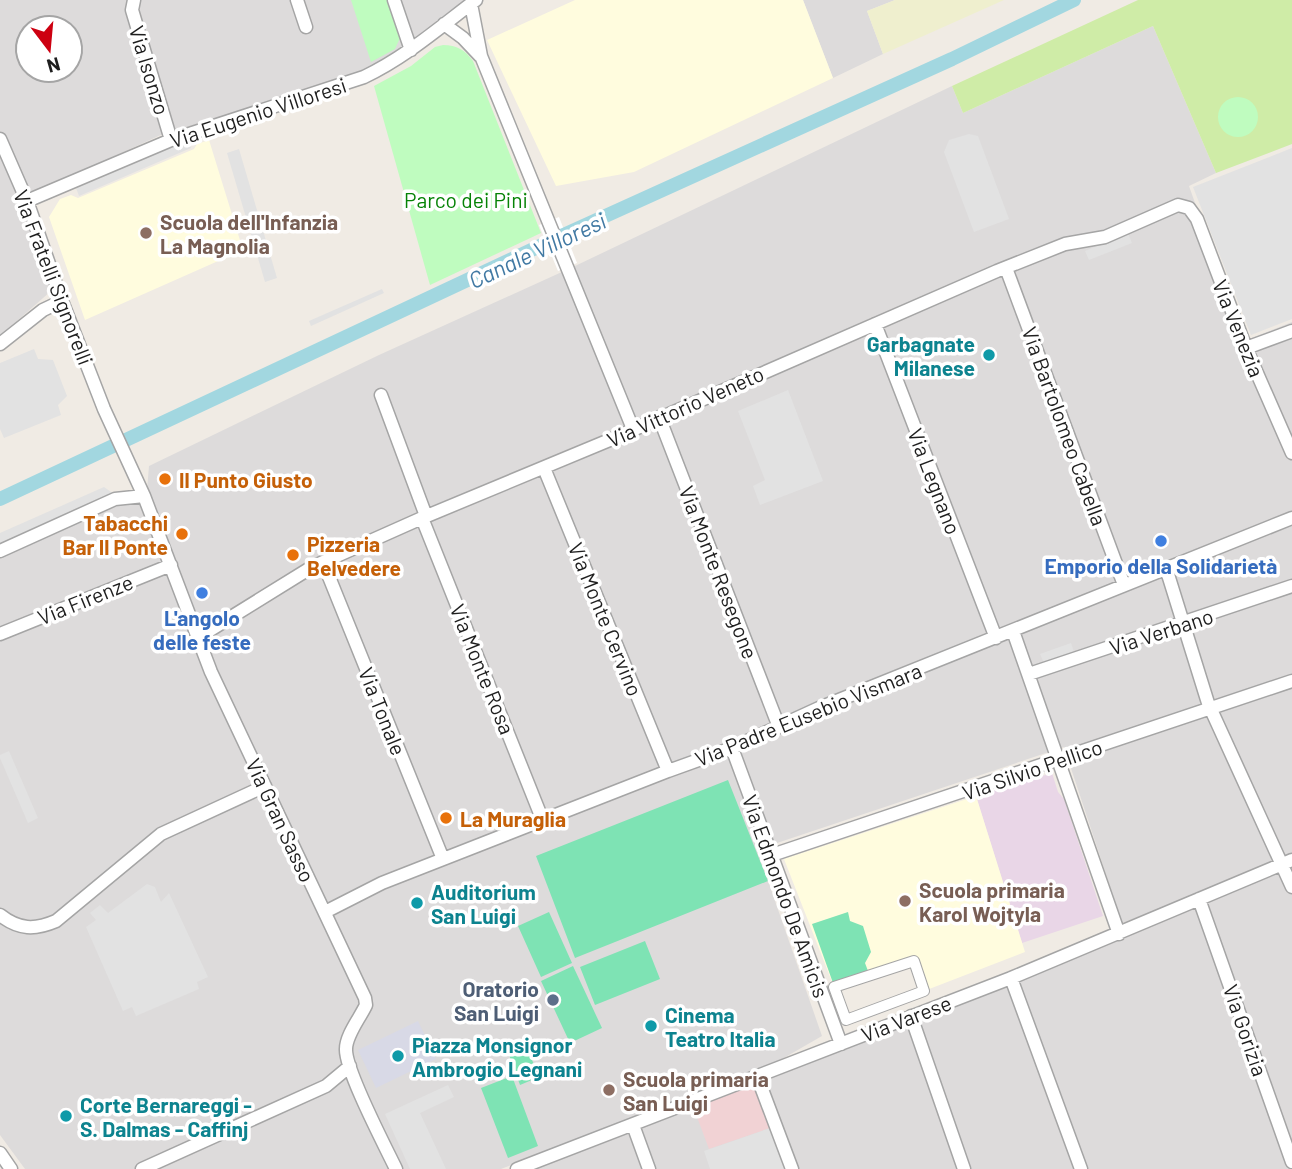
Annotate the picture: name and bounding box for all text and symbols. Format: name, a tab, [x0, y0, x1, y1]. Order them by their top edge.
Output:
north arrow	[14, 14, 84, 84]
street label: Via Isonzo	[125, 22, 175, 118]
text: N	[45, 53, 63, 79]
street label: Via Eugenio Villoresi	[167, 72, 349, 152]
street label: Via Fratelli Signorelli	[9, 186, 99, 368]
park label: Parco dei Pini	[404, 187, 528, 212]
water label: Canale Villoresi	[464, 206, 611, 294]
place label: Scuola dell'Infanzia La Magnolia	[160, 209, 338, 258]
marker: Scuola dell'Infanzia La Magnolia	[138, 225, 154, 241]
street label: Via Venezia	[1208, 276, 1270, 380]
street label: Via Bartolomeo Cabella	[1017, 323, 1113, 529]
place label: Garbagnate Milanese	[867, 331, 975, 380]
marker: Garbagnate Milanese	[981, 347, 997, 363]
street label: Via Vittorio Veneto	[603, 360, 767, 452]
street label: Via Legnano	[903, 424, 967, 538]
place label: Il Punto Giusto	[179, 467, 313, 492]
marker: Il Punto Giusto	[157, 471, 173, 487]
street label: Via Monte Resegone	[674, 482, 764, 662]
place label: Tabacchi Bar Il Ponte	[62, 510, 168, 559]
marker: Tabacchi Bar Il Ponte	[174, 526, 190, 542]
place label: Pizzeria Belvedere	[307, 531, 401, 580]
marker: Emporio della Solidarietà	[1153, 533, 1169, 549]
street label: Via Monte Cervino	[564, 539, 648, 699]
marker: Pizzeria Belvedere	[285, 547, 301, 563]
place label: Emporio della Solidarietà	[1045, 553, 1277, 578]
street label: Via Firenze	[34, 569, 136, 629]
marker: L'angolo delle feste	[194, 585, 210, 601]
street label: Via Monte Rosa	[446, 600, 520, 738]
street label: Via Verbano	[1106, 602, 1216, 660]
place label: L'angolo delle feste	[153, 605, 251, 654]
street label: Via Padre Eusebio Vismara	[691, 657, 925, 771]
street label: Via Tonale	[354, 663, 412, 759]
street label: Via Silvio Pellico	[959, 733, 1105, 805]
street label: Via Gran Sasso	[241, 754, 321, 886]
street label: Via Edmondo De Amicis	[738, 791, 834, 1001]
place label: La Muraglia	[460, 806, 566, 831]
marker: La Muraglia	[438, 810, 454, 826]
place label: Scuola primaria Karol Wojtyla	[919, 877, 1065, 926]
place label: Auditorium San Luigi	[431, 879, 536, 928]
marker: Scuola primaria Karol Wojtyla	[897, 893, 913, 909]
marker: Auditorium San Luigi	[409, 895, 425, 911]
place label: Oratorio San Luigi	[454, 976, 539, 1025]
street label: Via Gorizia	[1219, 981, 1273, 1079]
street label: Via Varese	[857, 989, 955, 1047]
marker: Oratorio San Luigi	[545, 992, 561, 1008]
place label: Cinema Teatro Italia	[665, 1002, 776, 1051]
marker: Cinema Teatro Italia	[643, 1018, 659, 1034]
place label: Piazza Monsignor Ambrogio Legnani	[412, 1032, 582, 1081]
marker: Piazza Monsignor Ambrogio Legnani	[390, 1048, 406, 1064]
place label: Scuola primaria San Luigi	[623, 1066, 769, 1115]
marker: Scuola primaria San Luigi	[601, 1082, 617, 1098]
place label: Corte Bernareggi - S. Dalmas - Caffinj	[80, 1092, 252, 1141]
marker: Corte Bernareggi - S. Dalmas - Caffinj	[58, 1108, 74, 1124]

